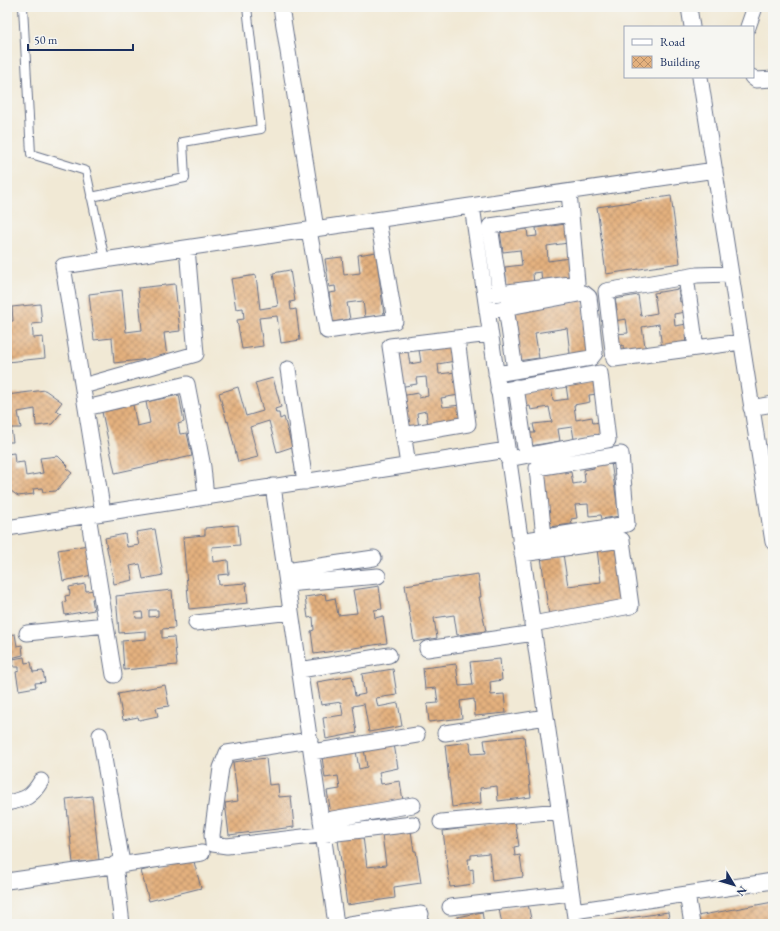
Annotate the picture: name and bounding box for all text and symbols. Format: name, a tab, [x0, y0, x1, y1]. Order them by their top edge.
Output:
scale bar	[28, 26, 133, 52]
legend	[624, 26, 754, 78]
text: 50 m	[34, 32, 58, 48]
text: Road	[660, 34, 686, 50]
text: Building	[660, 54, 701, 70]
north arrow	[714, 865, 754, 905]
text: N	[734, 883, 750, 899]

